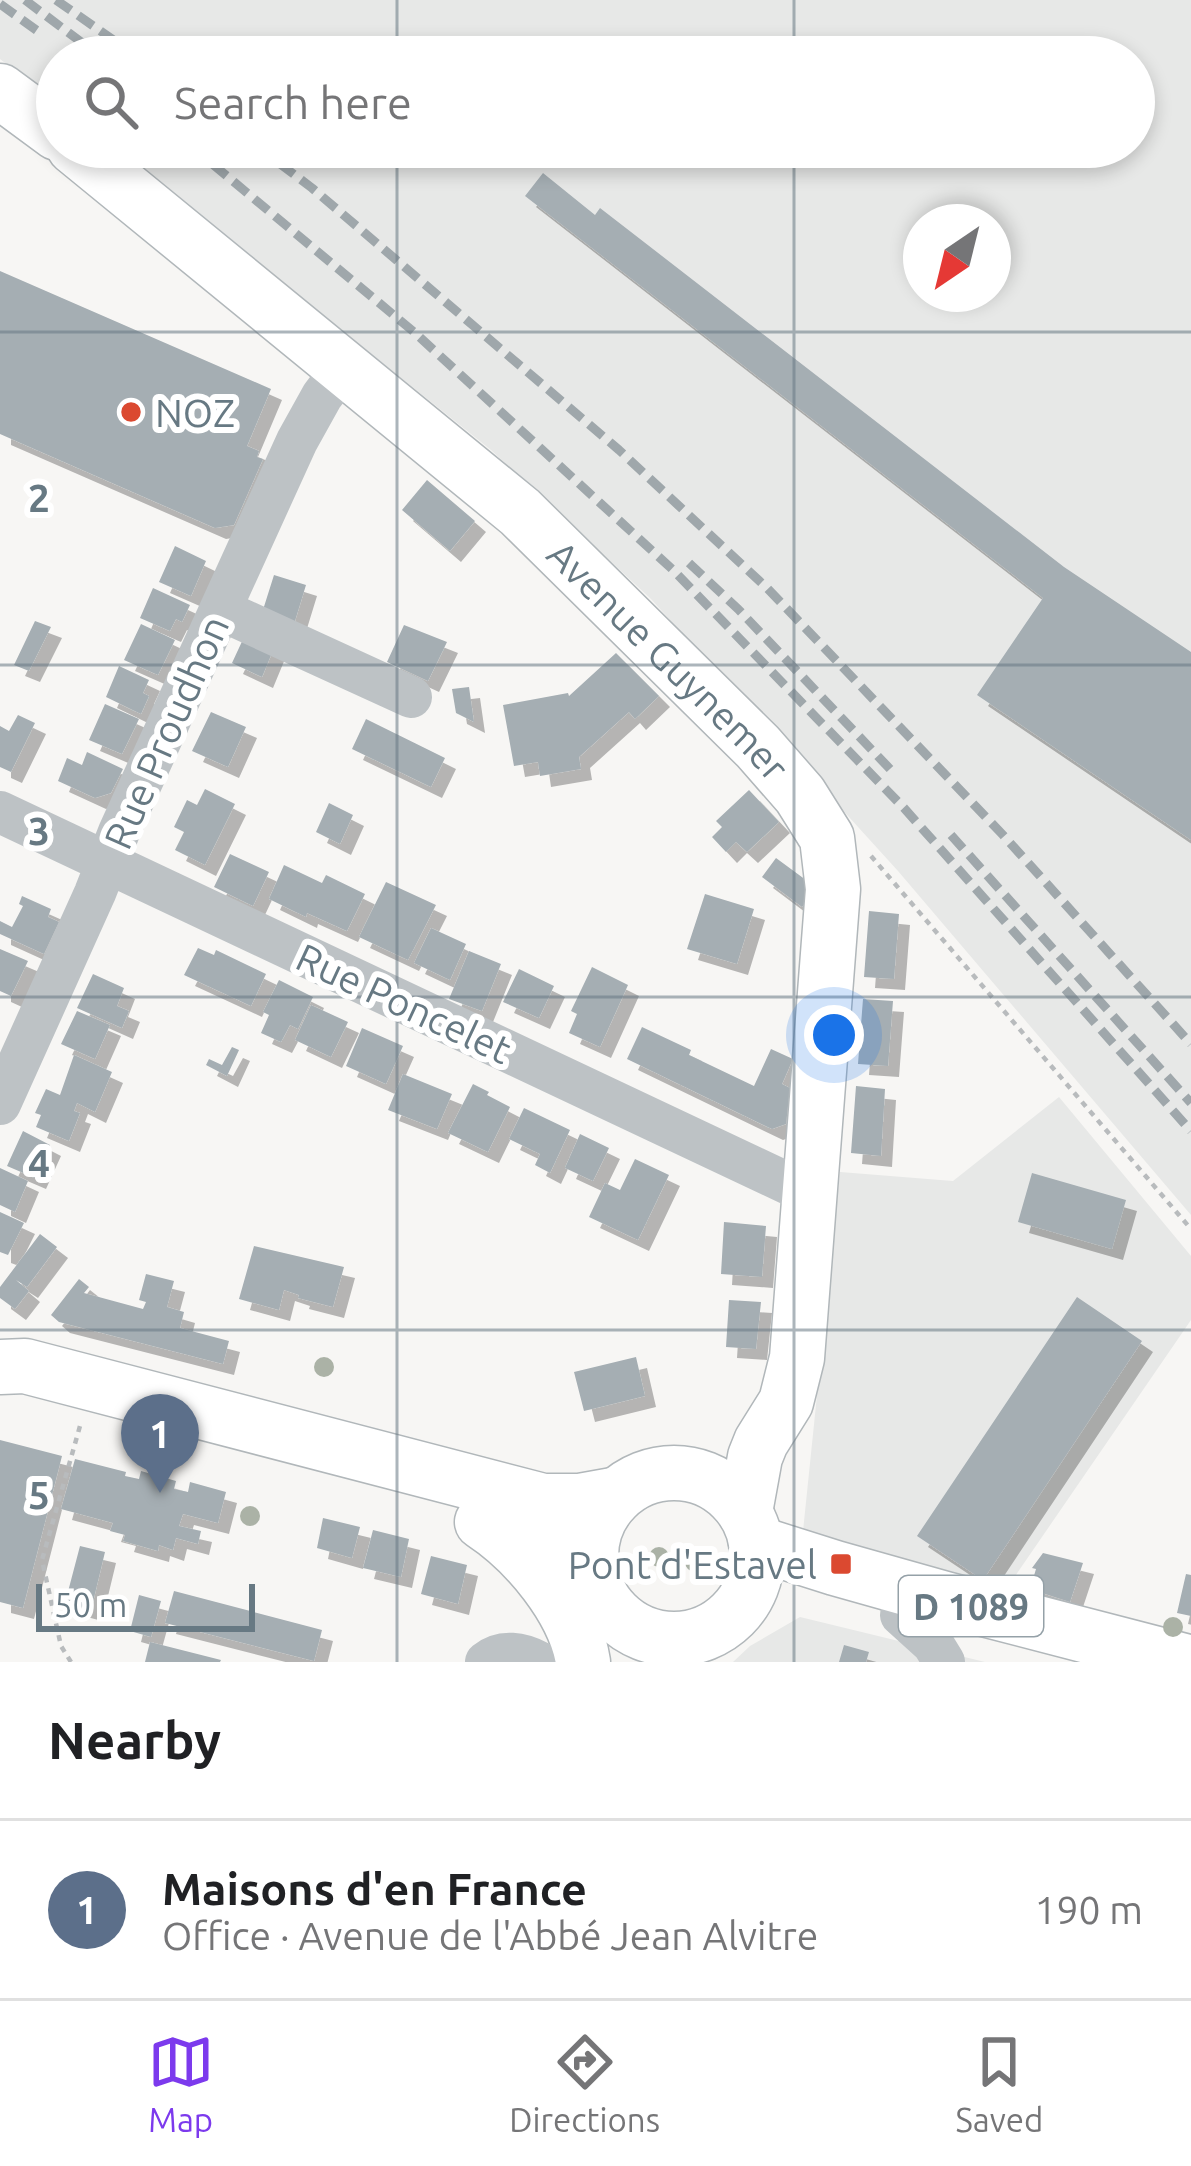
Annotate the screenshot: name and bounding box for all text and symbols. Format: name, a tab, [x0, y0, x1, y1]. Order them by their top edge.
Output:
search box	[36, 36, 1155, 168]
icon: search	[78, 69, 144, 135]
text: Search here	[174, 77, 412, 128]
north arrow	[903, 204, 1011, 312]
place label: NOZ	[155, 391, 235, 434]
marker: NOZ	[118, 399, 144, 425]
text: 2	[28, 476, 50, 519]
street label: Avenue Guynemer	[540, 531, 798, 788]
street label: Rue Proudhon	[95, 609, 237, 855]
text: 3	[28, 809, 50, 852]
street label: Rue Poncelet	[290, 935, 518, 1071]
your location	[804, 1005, 864, 1065]
text: 4	[28, 1141, 50, 1184]
pin: 1	[121, 1394, 199, 1493]
text: 5	[28, 1473, 50, 1516]
place label: Pont d'Estavel	[568, 1543, 817, 1586]
marker: Pont d'Estavel	[828, 1551, 854, 1577]
road number: D 1089	[899, 1576, 1043, 1636]
scale bar	[36, 1578, 255, 1631]
text: 50 m	[54, 1586, 127, 1623]
text: Nearby	[48, 1711, 221, 1769]
text: Maisons d'en France	[162, 1863, 587, 1914]
text: 1	[76, 1888, 98, 1931]
text: 190 m	[1034, 1888, 1143, 1931]
text: Office · Avenue de l'Abbé Jean Alvitre	[162, 1914, 818, 1957]
tab: Map	[148, 2029, 214, 2138]
tab: Directions	[509, 2029, 660, 2138]
tab: Saved	[955, 2029, 1043, 2138]

